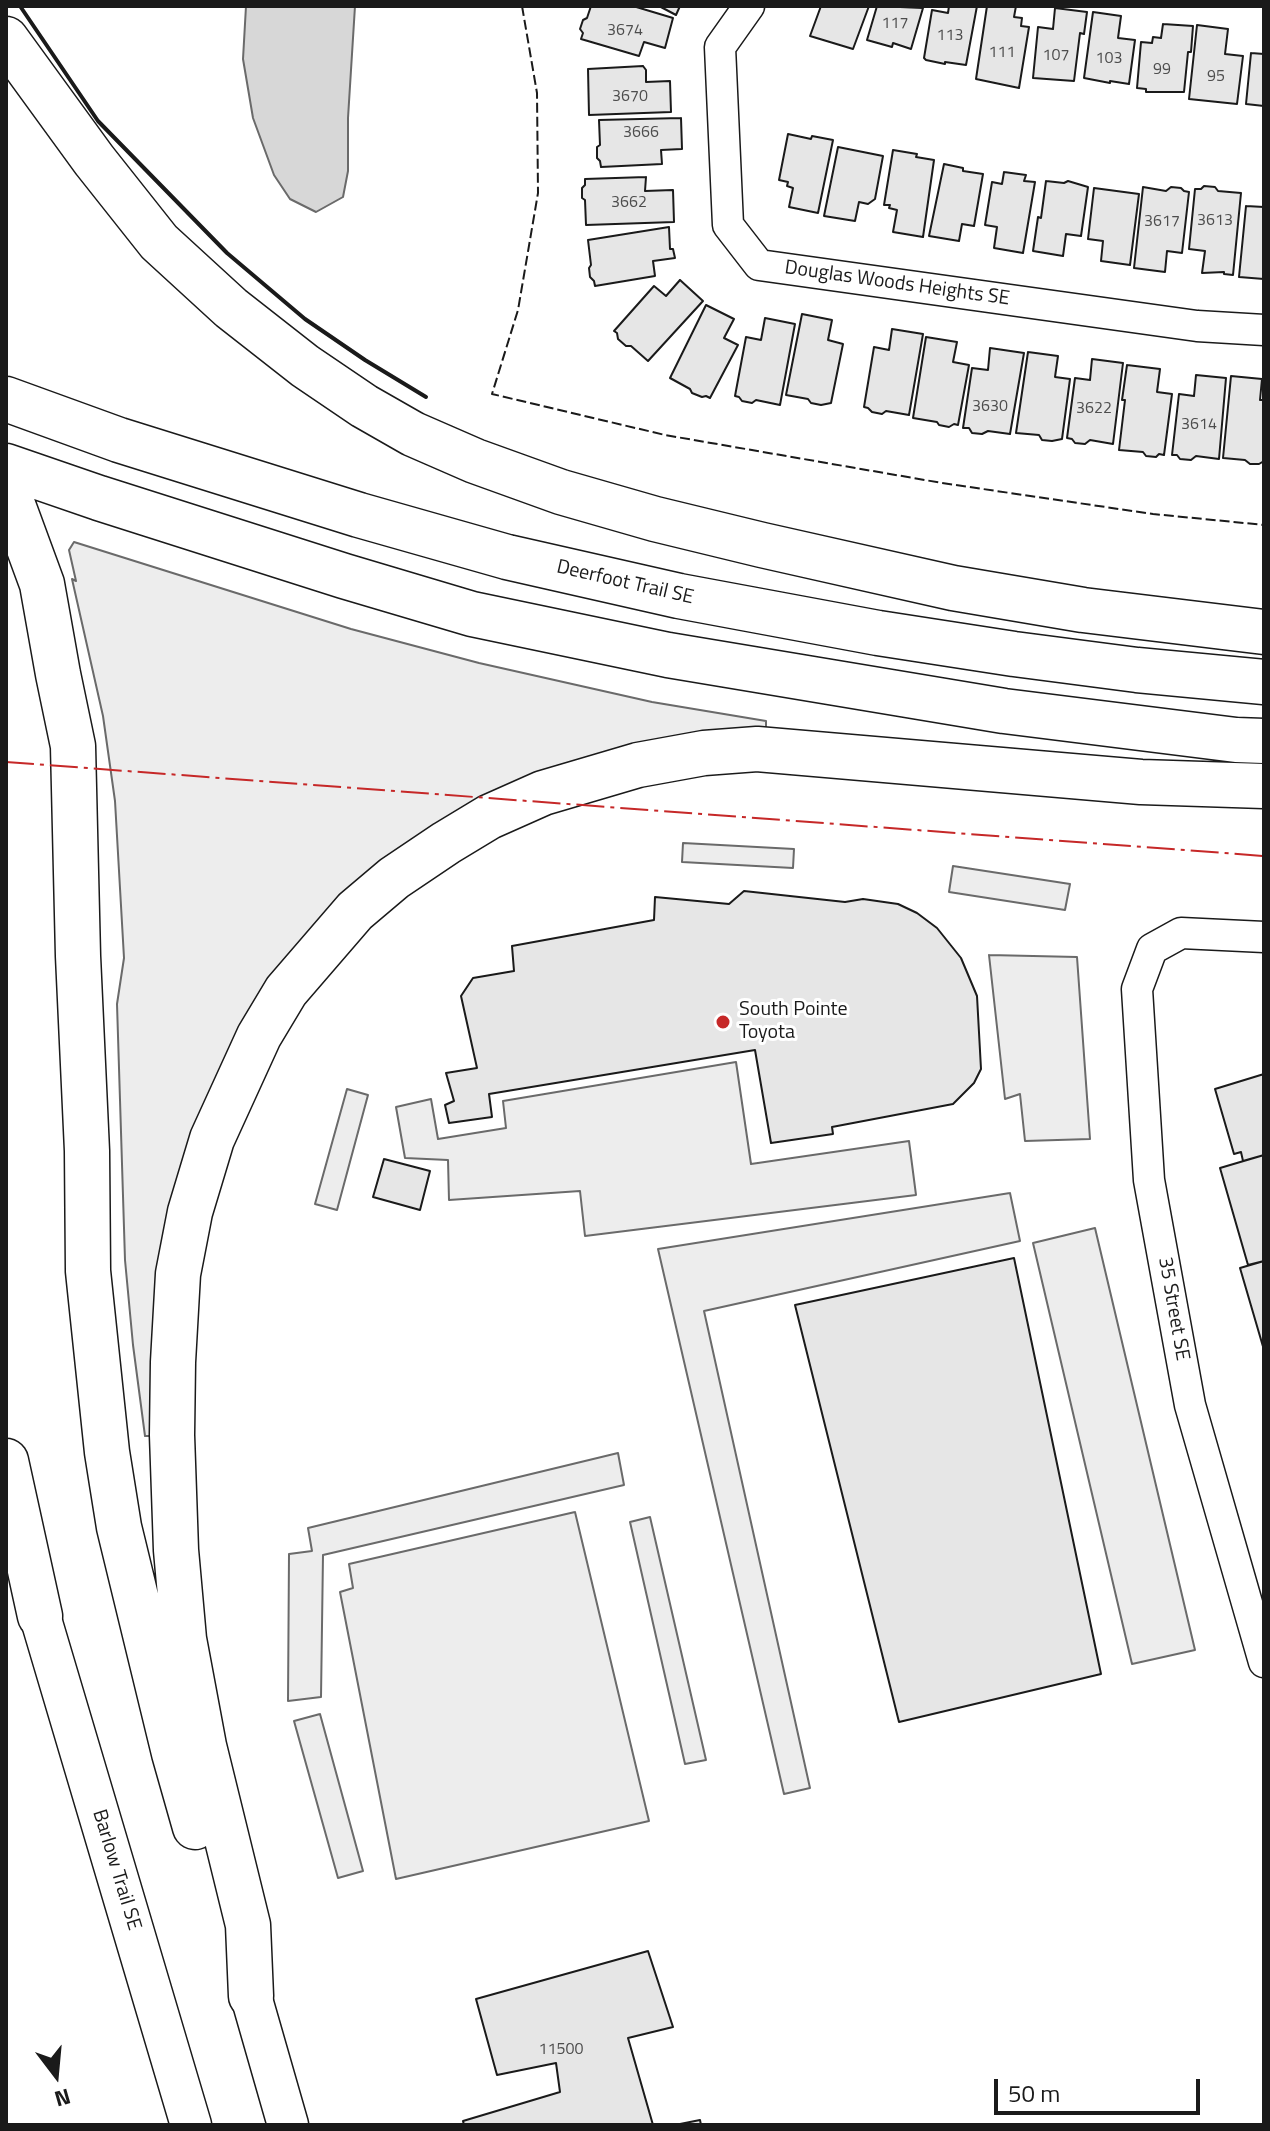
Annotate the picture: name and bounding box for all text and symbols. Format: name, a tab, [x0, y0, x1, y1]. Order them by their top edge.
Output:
house number: 117	[882, 14, 908, 34]
house number: 3674	[607, 21, 643, 41]
house number: 113	[937, 26, 963, 46]
house number: 111	[989, 43, 1015, 63]
house number: 107	[1043, 46, 1069, 66]
house number: 103	[1096, 49, 1122, 69]
house number: 99	[1153, 60, 1171, 80]
house number: 95	[1207, 67, 1225, 87]
house number: 3670	[612, 87, 648, 107]
house number: 3666	[623, 123, 659, 143]
house number: 3662	[611, 193, 647, 213]
house number: 3613	[1197, 211, 1233, 231]
house number: 3617	[1144, 212, 1180, 232]
street label: Douglas Woods Heights SE	[783, 256, 1011, 312]
house number: 3630	[972, 397, 1008, 417]
house number: 3622	[1076, 399, 1112, 419]
house number: 3614	[1181, 415, 1217, 435]
street label: Deerfoot Trail SE	[554, 556, 696, 610]
place label: South Pointe Toyota	[739, 998, 848, 1045]
marker: South Pointe Toyota	[714, 1013, 732, 1031]
street label: 35 Street SE	[1152, 1255, 1194, 1363]
street label: Barlow Trail SE	[86, 1807, 146, 1933]
north arrow	[16, 2035, 96, 2115]
house number: 11500	[539, 2040, 583, 2060]
scale bar	[998, 2063, 1204, 2113]
text: 50 m	[1008, 2075, 1060, 2111]
text: N	[51, 2080, 75, 2117]

